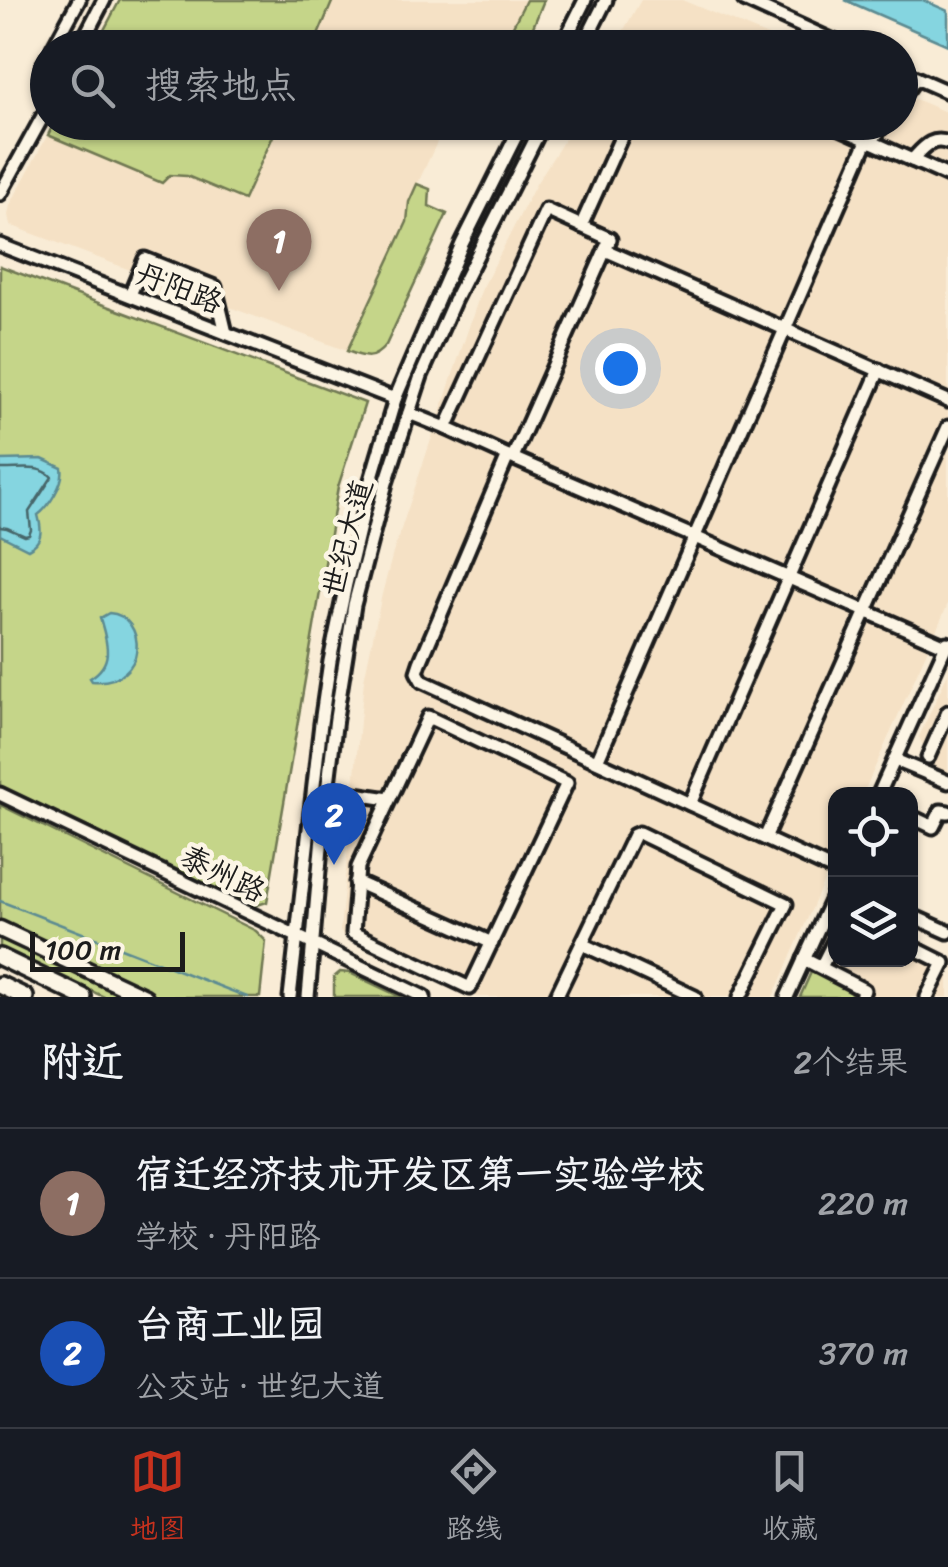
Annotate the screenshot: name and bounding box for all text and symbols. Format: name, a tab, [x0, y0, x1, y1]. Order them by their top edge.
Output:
search box	[30, 30, 918, 140]
text: 搜索地点	[145, 52, 297, 119]
icon: search	[65, 58, 120, 113]
pin: 1	[246, 208, 312, 291]
street label: 丹阳路	[127, 247, 231, 329]
your location	[595, 343, 646, 394]
street label: 世纪大道	[305, 473, 389, 603]
pin: 2	[302, 782, 366, 865]
map controls	[828, 787, 918, 967]
button: locate	[828, 787, 918, 877]
street label: 泰州路	[171, 830, 275, 918]
button: layers	[828, 877, 918, 967]
text: 100 m	[45, 925, 121, 974]
scale bar	[30, 927, 185, 971]
text: 附近	[40, 1025, 124, 1099]
text: 2个结果	[794, 1034, 908, 1091]
text: 宿迁经济技术开发区第一实验学校	[135, 1141, 705, 1208]
text: 1	[66, 1175, 79, 1232]
text: 220 m	[818, 1175, 908, 1232]
text: 学校 · 丹阳路	[135, 1208, 320, 1265]
text: 台商工业园	[135, 1291, 325, 1358]
text: 2	[63, 1325, 82, 1382]
text: 370 m	[819, 1325, 908, 1382]
text: 公交站 · 世纪大道	[135, 1358, 384, 1415]
tab: 地图	[130, 1444, 186, 1553]
tab: 路线	[446, 1444, 502, 1553]
tab: 收藏	[762, 1444, 818, 1553]

